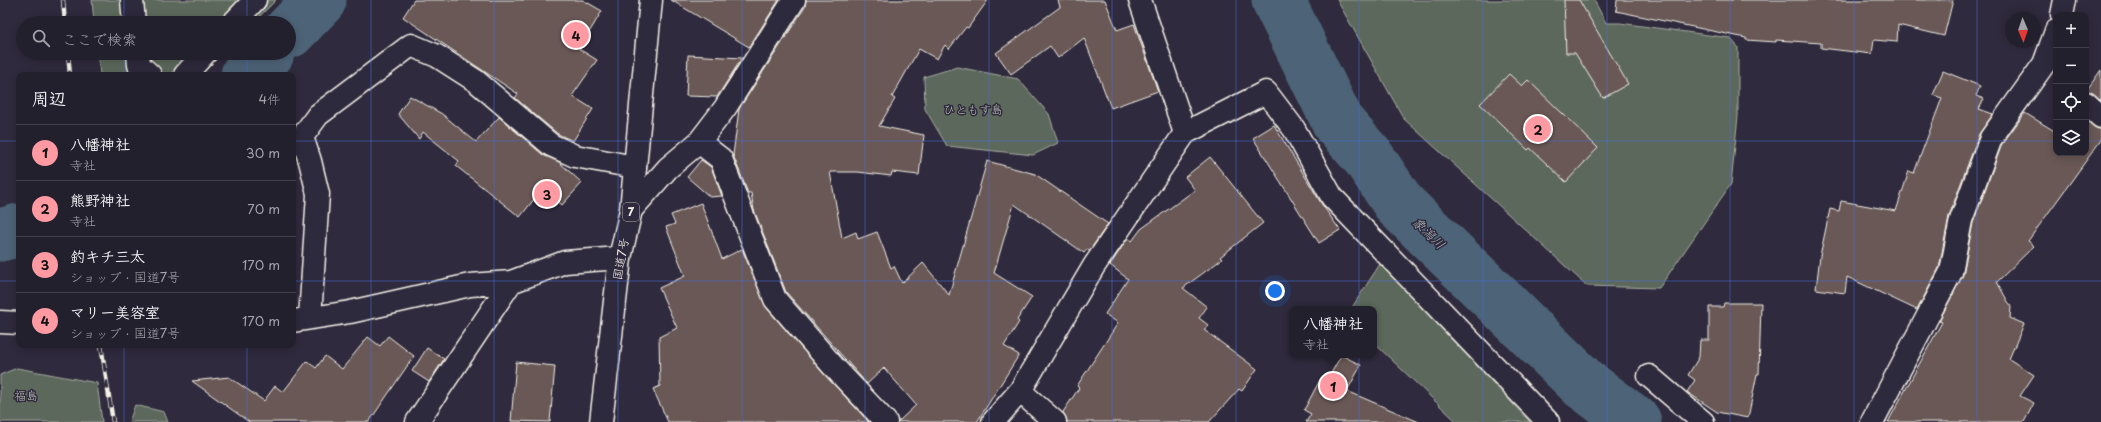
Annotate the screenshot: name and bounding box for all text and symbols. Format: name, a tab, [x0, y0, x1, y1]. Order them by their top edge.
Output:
north arrow	[2005, 12, 2041, 48]
map controls	[2053, 12, 2089, 156]
button: +	[2053, 12, 2089, 48]
search box	[16, 16, 296, 60]
pin: 4	[563, 20, 589, 50]
icon: search	[30, 27, 52, 49]
text: ここで検索	[62, 27, 137, 50]
button: −	[2053, 48, 2089, 84]
button: locate	[2053, 84, 2089, 120]
text: 周辺	[32, 85, 66, 111]
text: 4件	[258, 89, 280, 108]
park label: ひともす島	[943, 100, 1003, 118]
pin: 2	[1525, 114, 1551, 144]
button: layers	[2053, 120, 2089, 156]
text: 八幡神社	[70, 132, 130, 155]
text: 1	[42, 143, 48, 162]
text: 30 m	[246, 143, 280, 162]
text: 寺社	[70, 155, 96, 174]
pin: 3	[534, 179, 560, 209]
text: 熊野神社	[70, 188, 130, 211]
text: 2	[40, 199, 50, 218]
text: 70 m	[247, 199, 280, 218]
road number: 7	[623, 203, 639, 221]
text: 寺社	[70, 211, 96, 230]
water label: 象潟川	[1409, 212, 1450, 253]
street label: 国道7号	[607, 236, 633, 281]
text: 釣キチ三太	[70, 244, 145, 267]
text: 3	[41, 255, 49, 274]
text: 170 m	[242, 255, 280, 274]
text: ショップ · 国道7号	[70, 267, 180, 286]
your location	[1265, 281, 1285, 301]
text: マリー美容室	[70, 300, 160, 323]
popup	[1289, 306, 1377, 358]
text: 4	[41, 311, 49, 330]
text: 170 m	[242, 311, 280, 330]
text: 八幡神社	[1303, 311, 1363, 334]
text: ショップ · 国道7号	[70, 323, 180, 342]
text: 寺社	[1303, 334, 1329, 353]
pin: 1	[1320, 371, 1346, 401]
park label: 福島	[14, 386, 38, 404]

